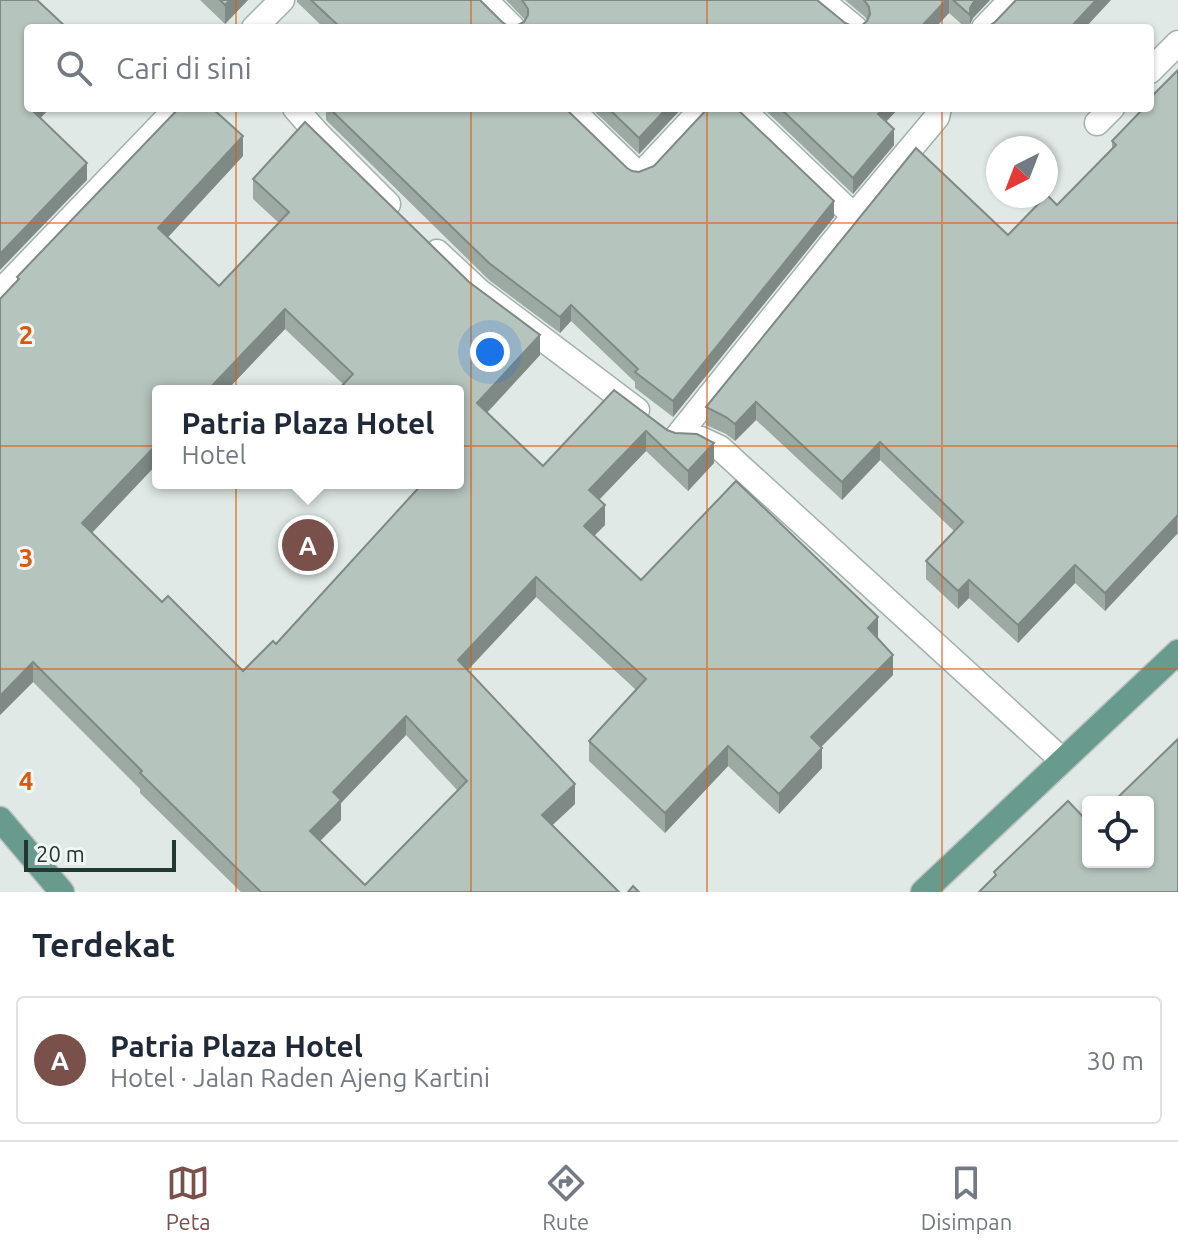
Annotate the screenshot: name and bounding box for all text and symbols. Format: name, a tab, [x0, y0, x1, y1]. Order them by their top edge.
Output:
search box	[24, 24, 1154, 112]
icon: search	[52, 46, 96, 90]
text: Cari di sini	[116, 51, 252, 85]
north arrow	[986, 136, 1058, 208]
text: 2	[19, 320, 33, 349]
your location	[470, 332, 510, 372]
popup	[152, 385, 464, 489]
text: Patria Plaza Hotel	[182, 406, 434, 440]
text: Hotel	[182, 440, 246, 469]
pin: A	[282, 515, 334, 575]
text: 3	[19, 543, 33, 572]
text: 4	[19, 766, 33, 795]
map controls	[1082, 796, 1154, 868]
button: locate	[1082, 796, 1154, 868]
scale bar	[24, 836, 176, 872]
text: 20 m	[36, 841, 85, 866]
text: Terdekat	[32, 925, 175, 963]
text: Patria Plaza Hotel	[110, 1029, 363, 1063]
text: A	[51, 1046, 69, 1075]
text: 30 m	[1086, 1046, 1144, 1075]
text: Hotel · Jalan Raden Ajeng Kartini	[110, 1063, 490, 1092]
tab: Peta	[166, 1161, 211, 1234]
tab: Rute	[542, 1161, 589, 1234]
tab: Disimpan	[921, 1161, 1012, 1234]

